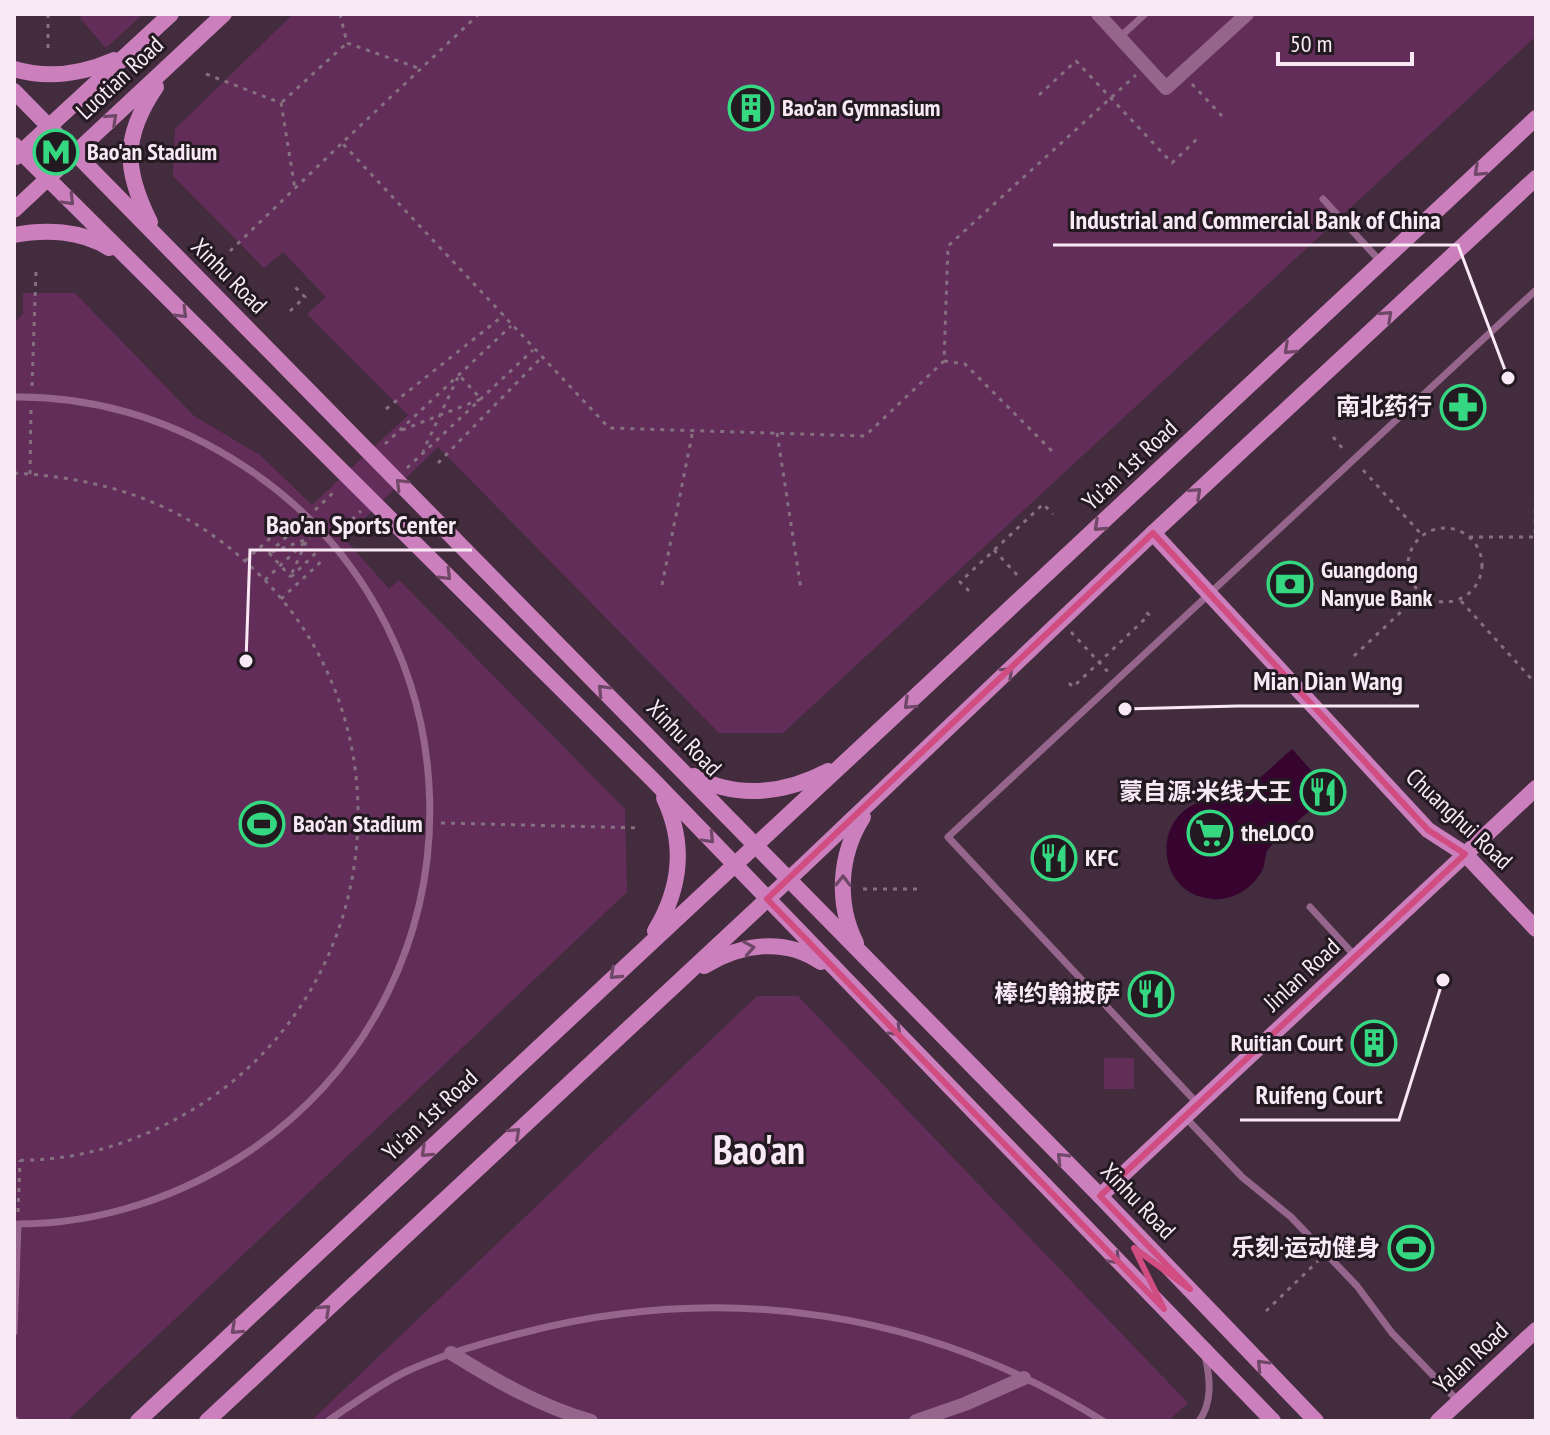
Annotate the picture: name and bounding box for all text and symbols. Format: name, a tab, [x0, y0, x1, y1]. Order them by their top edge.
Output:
scale bar	[1278, 16, 1412, 66]
text: 50 m	[1290, 28, 1332, 59]
street label: Luotian Road	[69, 29, 170, 126]
building icon: Bao'an Gymnasium	[727, 84, 775, 132]
place label: Bao'an Gymnasium	[782, 92, 941, 123]
one-way arrow	[103, 113, 117, 128]
metro station icon: Bao'an Stadium	[32, 128, 80, 176]
place label: Bao'an Stadium	[87, 136, 217, 167]
one-way arrow	[1474, 162, 1488, 177]
one-way arrow	[59, 191, 74, 205]
callout: Industrial and Commercial Bank of China	[1053, 195, 1458, 245]
text: Industrial and Commercial Bank of China	[1069, 203, 1441, 236]
street label: Xinhu Road	[185, 231, 274, 320]
one-way arrow	[173, 304, 187, 319]
one-way arrow	[1378, 311, 1392, 326]
one-way arrow	[1284, 339, 1298, 354]
pharmacy icon: 南北药行	[1439, 383, 1487, 431]
place label: 南北药行	[1336, 391, 1432, 422]
street label: Yu’an 1st Road	[1075, 413, 1184, 517]
one-way arrow	[396, 479, 410, 493]
one-way arrow	[1187, 488, 1202, 502]
callout: Bao'an Sports Center	[250, 500, 472, 550]
text: Bao'an Sports Center	[266, 508, 456, 541]
one-way arrow	[1094, 517, 1108, 532]
place label: Guangdong Nanyue Bank	[1321, 554, 1433, 613]
bank icon: Guangdong Nanyue Bank	[1266, 560, 1314, 608]
one-way arrow	[437, 566, 451, 580]
callout: Mian Dian Wang	[1237, 656, 1419, 706]
text: Mian Dian Wang	[1253, 664, 1403, 697]
one-way arrow	[999, 666, 1013, 681]
one-way arrow	[597, 685, 612, 699]
street label: Xinhu Road	[640, 693, 728, 783]
one-way arrow	[904, 694, 918, 709]
street label: Chuanghui Road	[1400, 761, 1519, 876]
restaurant icon: 蒙自源·米线大王	[1299, 768, 1347, 816]
place label: 蒙自源·米线大王	[1119, 776, 1292, 807]
sports icon: Bao’an Stadium	[238, 800, 286, 848]
place label: Bao’an Stadium	[293, 808, 423, 839]
supermarket icon: theLOCO	[1186, 809, 1234, 857]
place label: theLOCO	[1241, 817, 1314, 848]
one-way arrow	[700, 829, 714, 843]
restaurant icon: KFC	[1030, 834, 1078, 882]
place label: KFC	[1085, 842, 1119, 873]
one-way arrow	[835, 874, 852, 887]
street label: Jinlan Road	[1256, 931, 1346, 1018]
one-way arrow	[742, 941, 755, 958]
one-way arrow	[610, 964, 625, 978]
restaurant icon: 棒!约翰披萨	[1127, 970, 1175, 1018]
place label: 棒!约翰披萨	[994, 978, 1120, 1009]
building icon: Ruitian Court	[1350, 1019, 1398, 1067]
one-way arrow	[887, 1022, 901, 1036]
place label: Ruitian Court	[1231, 1027, 1343, 1058]
street label: Yu'an 1st Road	[375, 1062, 484, 1167]
callout: Ruifeng Court	[1240, 1070, 1399, 1120]
text: Ruifeng Court	[1256, 1078, 1383, 1111]
district label: Bao'an	[713, 1123, 805, 1175]
one-way arrow	[506, 1128, 520, 1142]
one-way arrow	[420, 1142, 435, 1156]
one-way arrow	[1057, 1152, 1071, 1167]
street label: Xinhu Road	[1094, 1156, 1182, 1246]
sports icon: 乐刻·运动健身	[1387, 1224, 1435, 1272]
place label: 乐刻·运动健身	[1231, 1232, 1380, 1263]
one-way arrow	[1106, 1250, 1121, 1264]
one-way arrow	[316, 1305, 330, 1320]
street label: Yalan Road	[1427, 1315, 1514, 1400]
one-way arrow	[231, 1320, 245, 1335]
one-way arrow	[1257, 1360, 1272, 1374]

